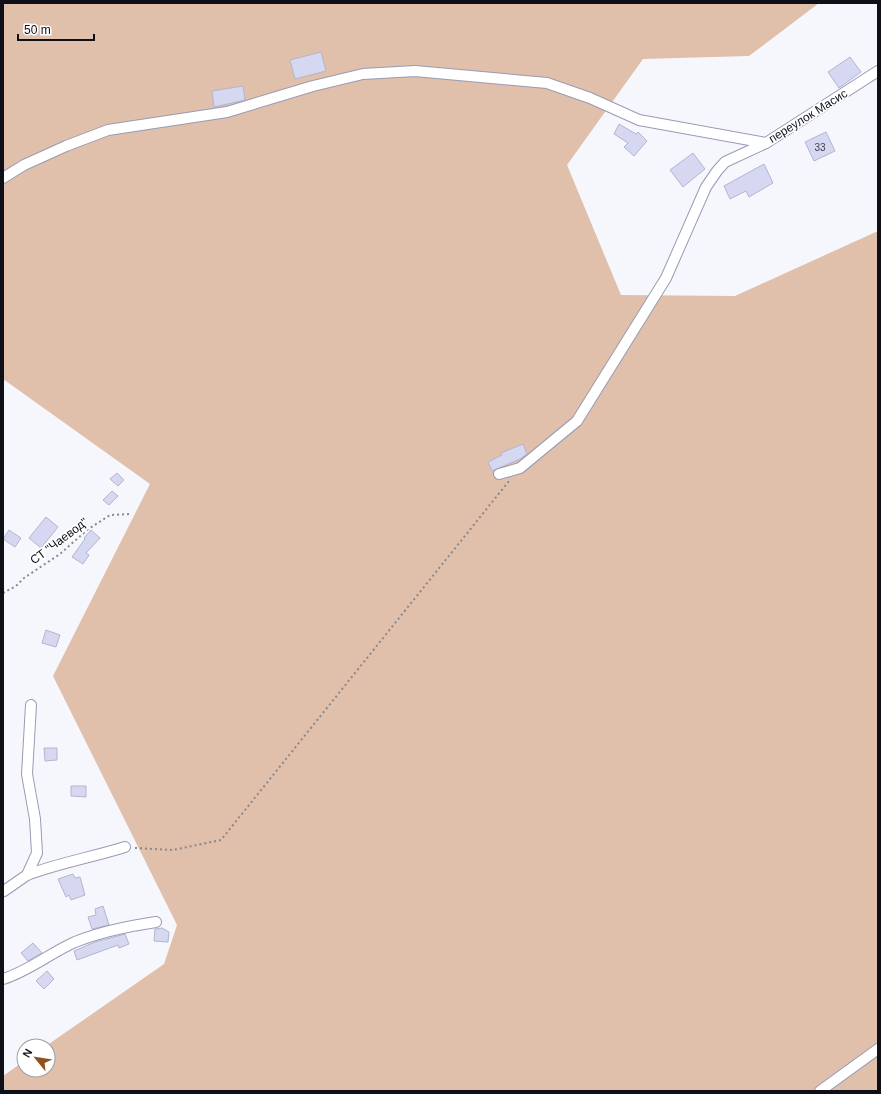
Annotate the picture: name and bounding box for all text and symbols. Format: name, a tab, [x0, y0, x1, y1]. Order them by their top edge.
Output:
scale bar	[18, 16, 94, 42]
text: 50 m	[24, 23, 51, 37]
street label: переулок Масис	[766, 86, 850, 146]
house number: 33	[814, 142, 826, 153]
street label: СТ "Чаевод"	[27, 515, 91, 567]
north arrow	[16, 1038, 56, 1078]
text: N	[20, 1047, 35, 1059]

